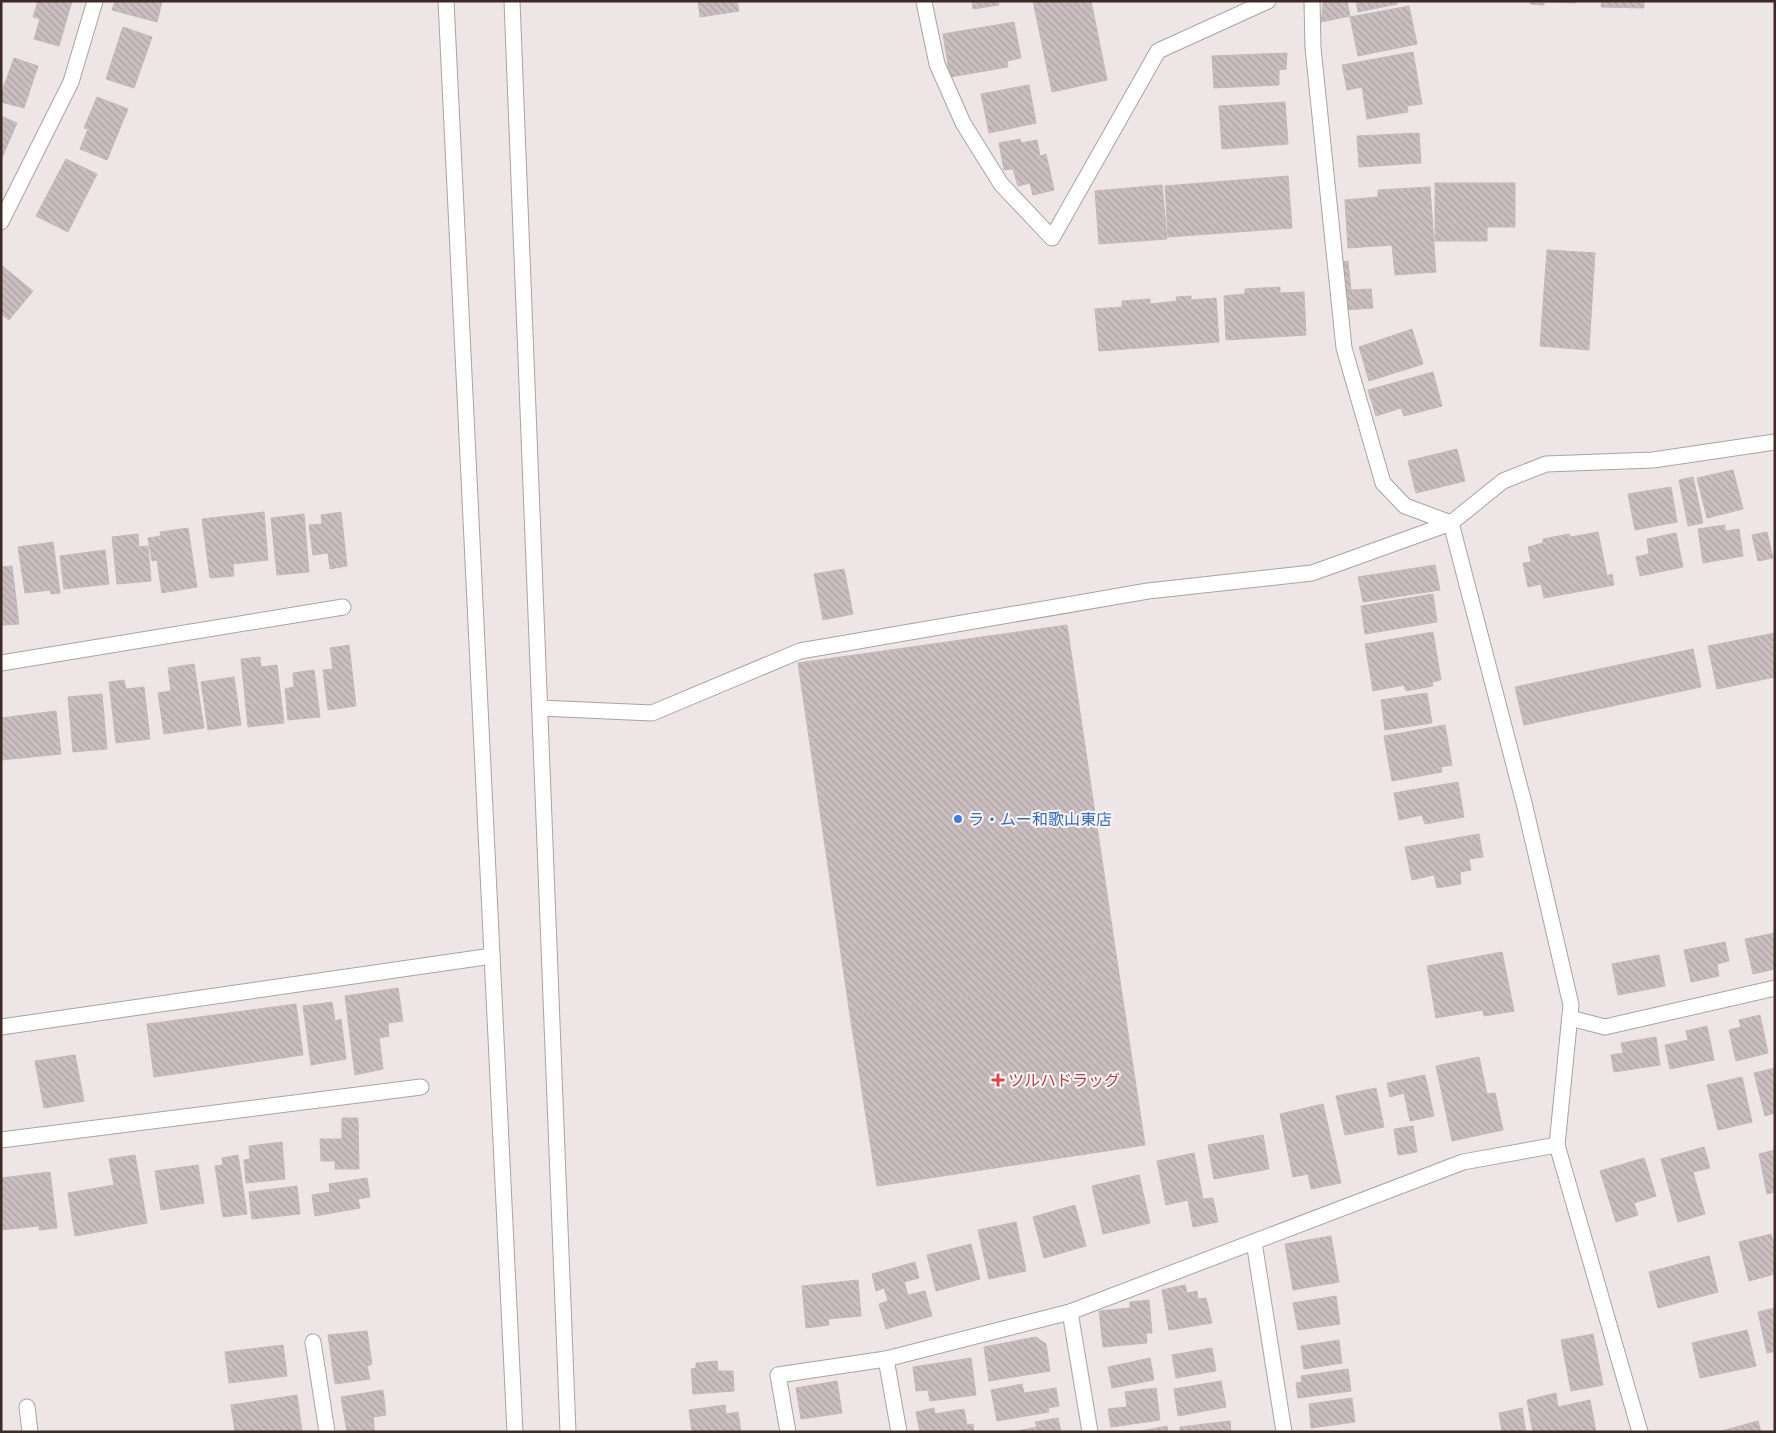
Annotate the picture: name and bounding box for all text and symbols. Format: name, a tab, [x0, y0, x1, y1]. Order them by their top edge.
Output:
place label: ラ・ムー和歌山東店	[968, 810, 1112, 829]
marker: ラ・ムー和歌山東店	[952, 813, 964, 825]
place label: ツルハドラッグ	[1008, 1071, 1120, 1090]
marker: ツルハドラッグ	[992, 1074, 1004, 1086]

